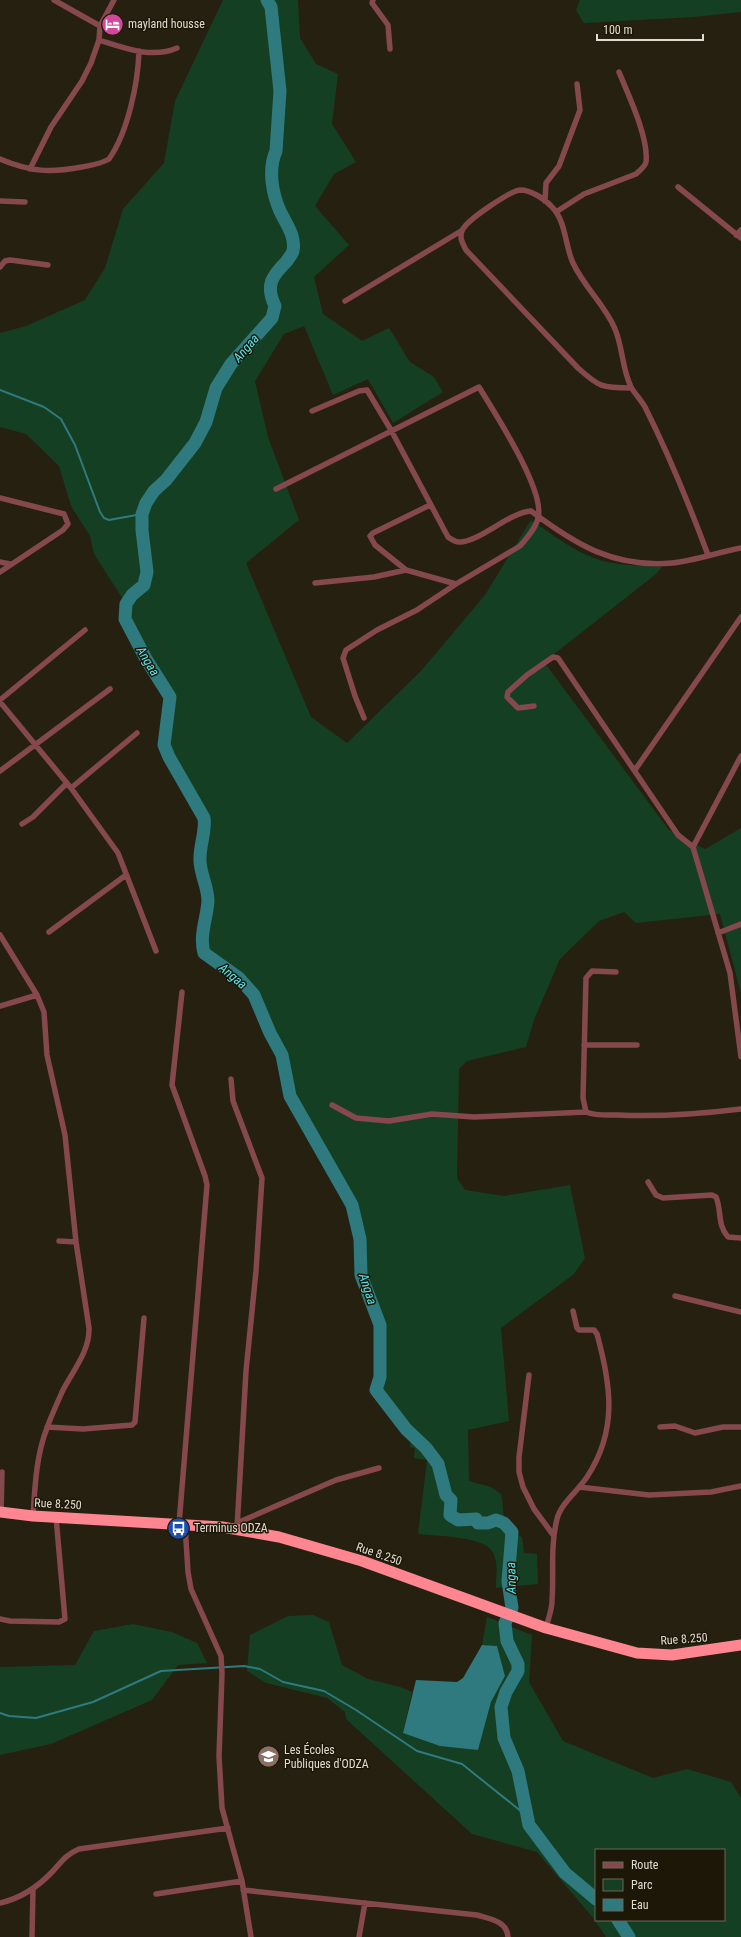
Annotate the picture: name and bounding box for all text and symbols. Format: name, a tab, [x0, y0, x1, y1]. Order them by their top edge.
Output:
hotel icon: mayland housse	[99, 11, 125, 37]
scale bar	[597, 16, 703, 42]
place label: mayland housse	[128, 17, 205, 31]
text: 100 m	[603, 23, 633, 37]
water label: Angaa	[229, 331, 262, 366]
water label: Angaa	[133, 643, 163, 678]
water label: Angaa	[215, 959, 250, 992]
water label: Angaa	[356, 1271, 380, 1306]
street label: Rue 8.250	[34, 1496, 82, 1512]
bus stop icon: Terminus ODZA	[166, 1515, 192, 1541]
place label: Terminus ODZA	[194, 1521, 268, 1535]
street label: Rue 8.250	[354, 1540, 404, 1568]
water label: Angaa	[503, 1562, 519, 1595]
street label: Rue 8.250	[660, 1630, 708, 1648]
place label: Les Écoles Publiques d'ODZA	[284, 1742, 369, 1771]
school or university icon: Les Écoles Publiques d'ODZA	[255, 1744, 281, 1770]
legend	[595, 1849, 725, 1921]
text: Route	[631, 1858, 659, 1872]
text: Parc	[631, 1878, 653, 1892]
text: Eau	[631, 1898, 649, 1912]

